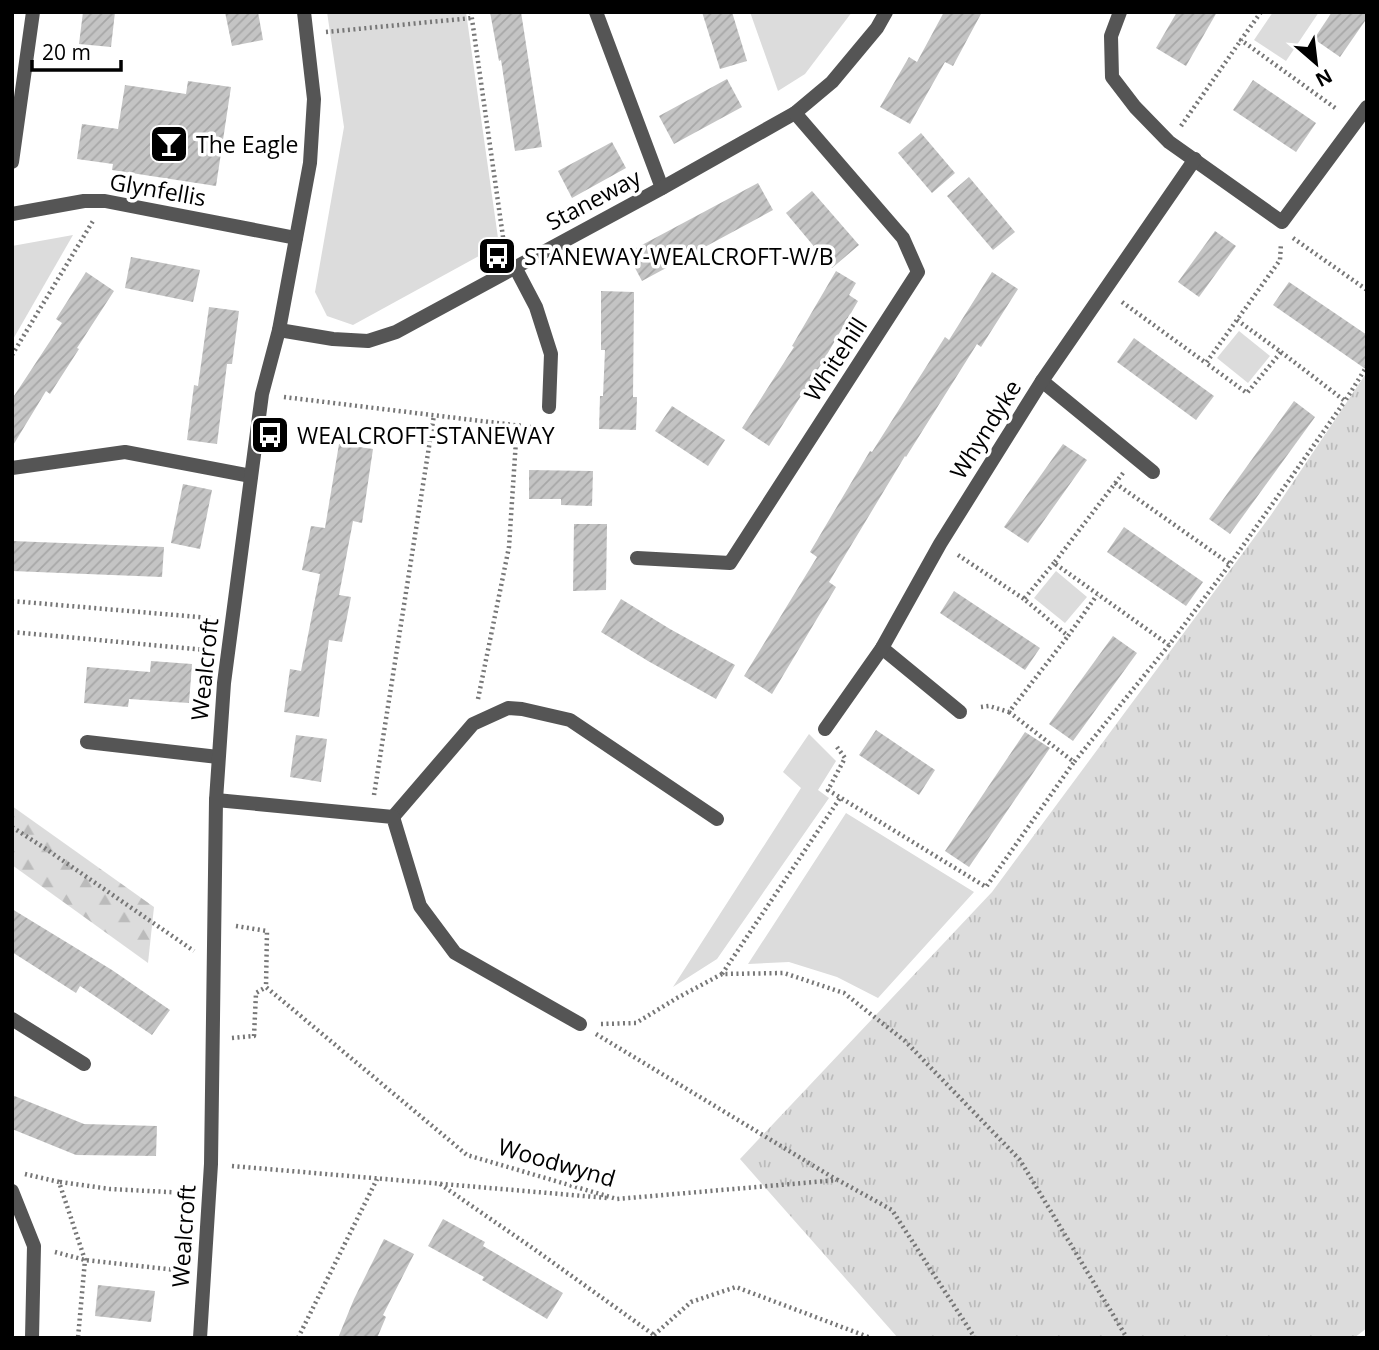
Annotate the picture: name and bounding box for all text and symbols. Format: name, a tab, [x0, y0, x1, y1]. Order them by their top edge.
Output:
scale bar	[32, 28, 121, 72]
north arrow	[1281, 28, 1351, 98]
text: 20 m	[42, 38, 91, 66]
text: N	[1311, 63, 1337, 93]
bar icon: The Eagle	[148, 123, 190, 165]
place label: The Eagle	[196, 128, 298, 160]
street label: Staneway	[540, 161, 646, 237]
street label: Glynfellis	[107, 165, 209, 213]
bus stop icon: STANEWAY-WEALCROFT-W/B	[476, 235, 518, 277]
place label: STANEWAY-WEALCROFT-W/B	[524, 240, 834, 272]
street label: Whitehill	[796, 311, 874, 407]
street label: Whyndyke	[942, 373, 1028, 485]
bus stop icon: WEALCROFT-STANEWAY	[249, 414, 291, 456]
place label: WEALCROFT-STANEWAY	[297, 419, 555, 451]
street label: Wealcroft	[183, 616, 225, 722]
street label: Woodwynd	[495, 1130, 619, 1194]
street label: Wealcroft	[163, 1184, 203, 1288]

